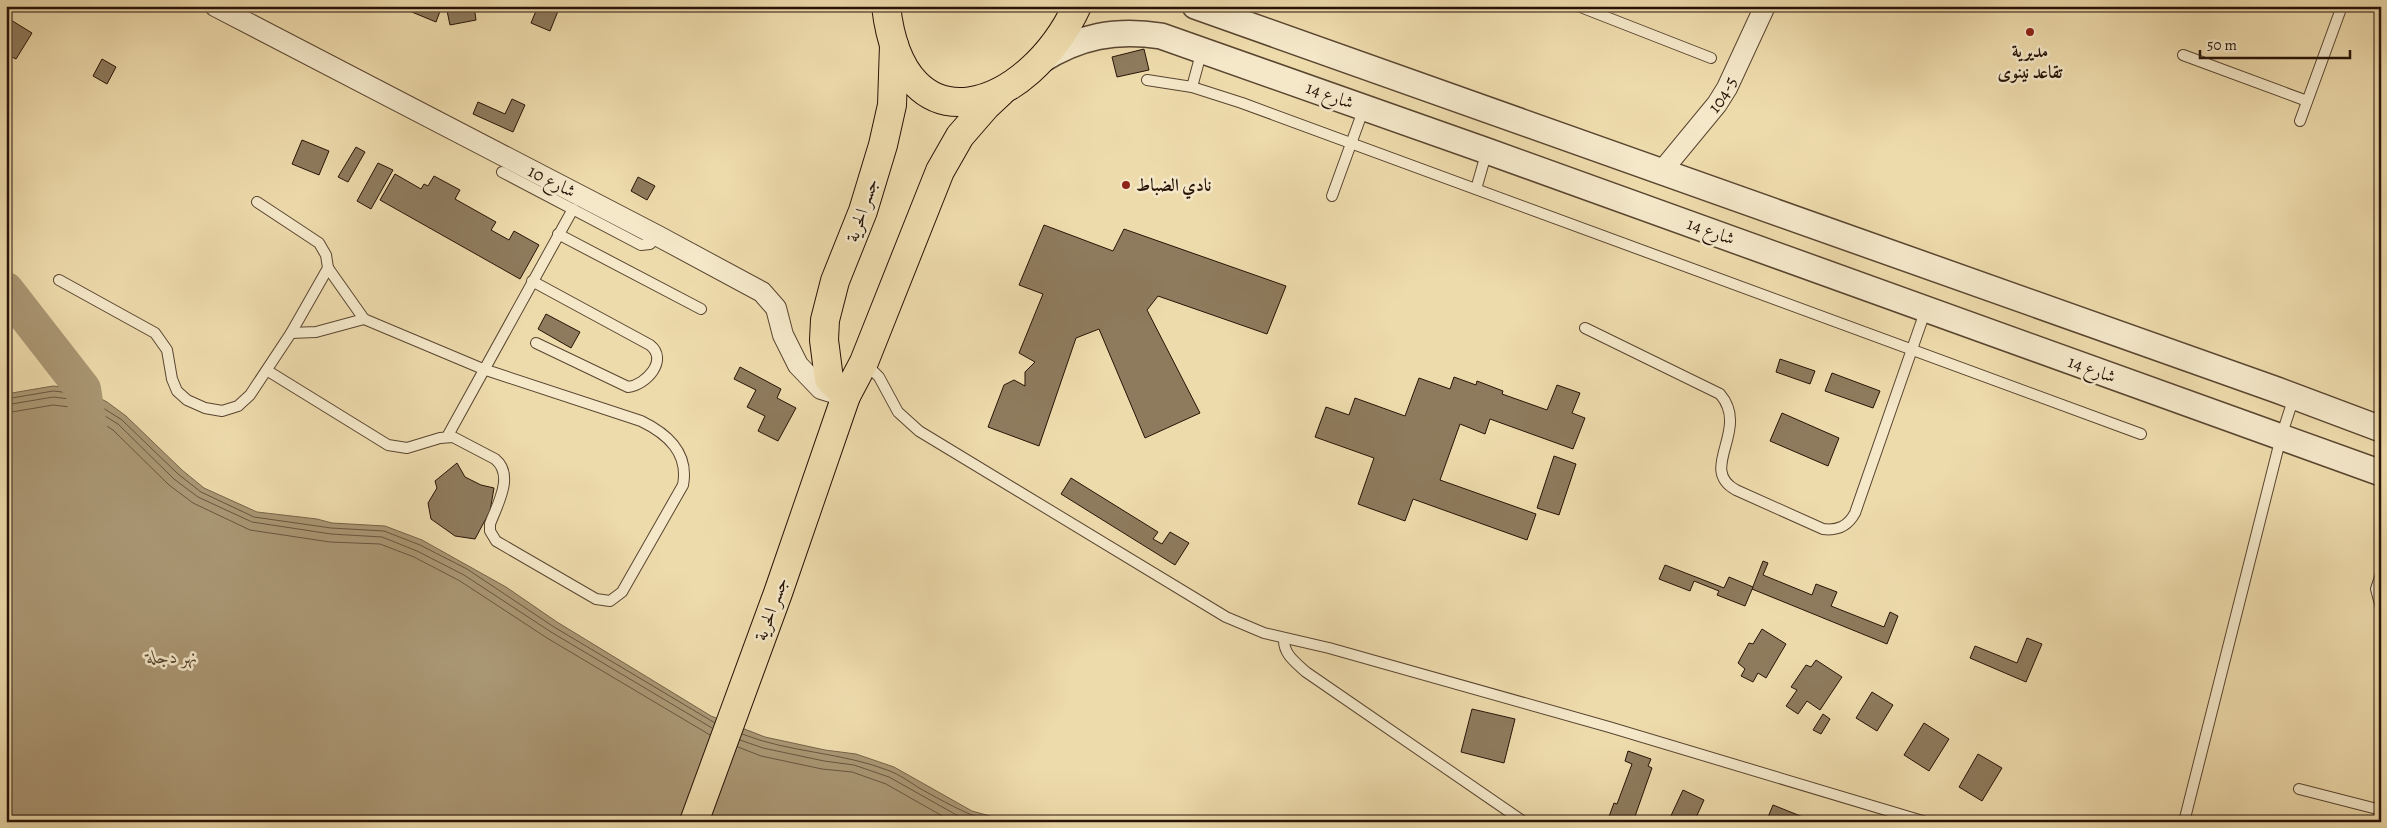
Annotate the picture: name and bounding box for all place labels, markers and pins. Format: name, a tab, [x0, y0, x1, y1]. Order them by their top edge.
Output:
marker: مديرية تقاعد نينوى	[2024, 26, 2036, 38]
place label: مديرية تقاعد نينوى	[1998, 39, 2063, 84]
place label: نادي الضباط	[1136, 173, 1211, 200]
marker: نادي الضباط	[1120, 179, 1132, 191]

